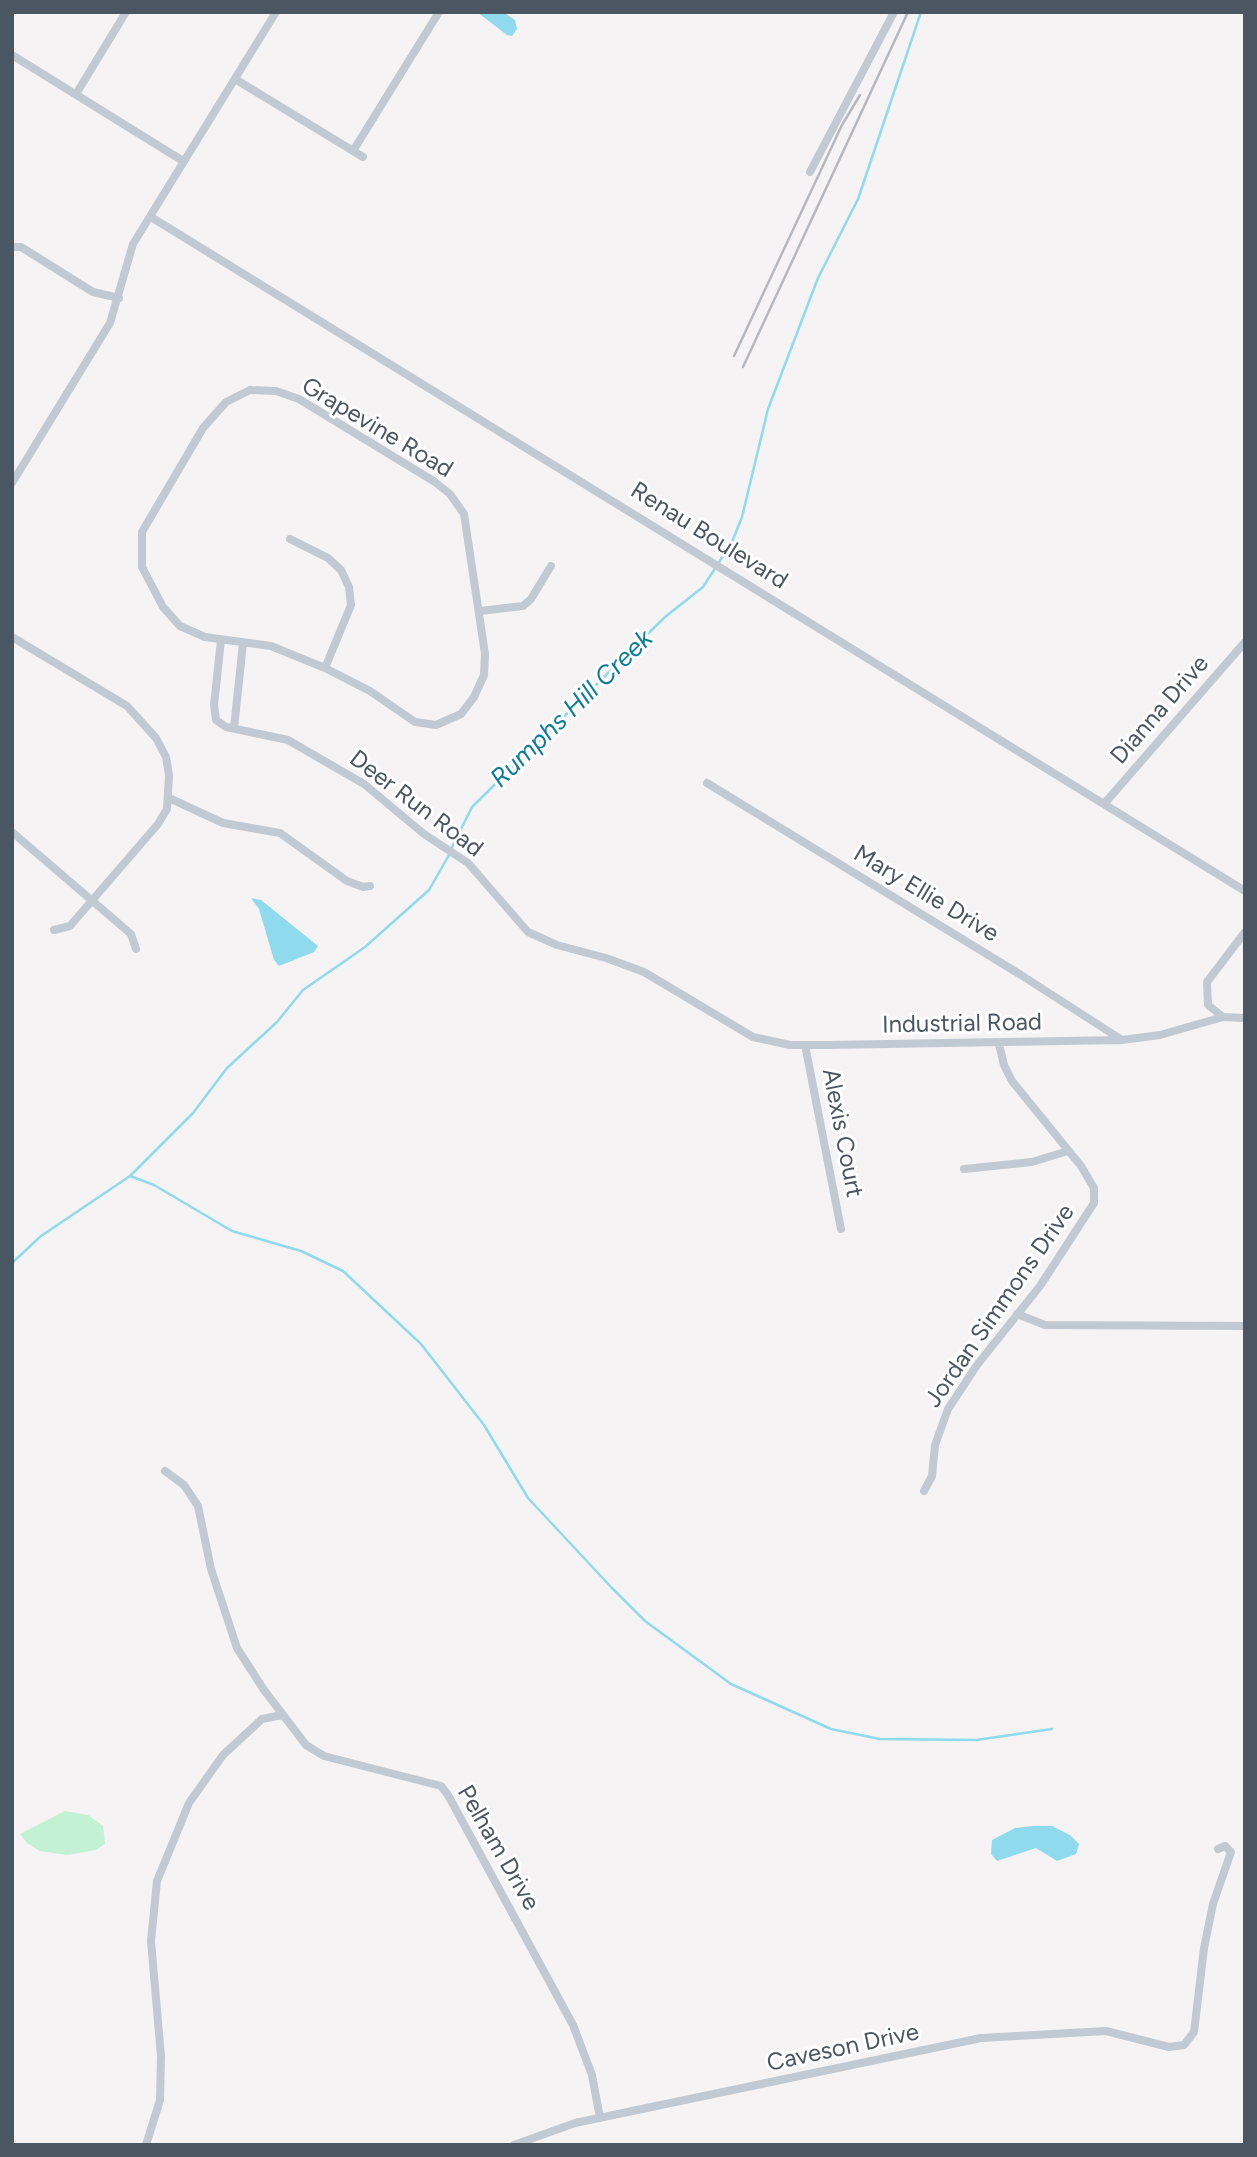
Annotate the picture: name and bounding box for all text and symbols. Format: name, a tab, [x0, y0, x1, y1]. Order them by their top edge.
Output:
street label: Grapevine Road	[296, 372, 458, 484]
street label: Renau Boulevard	[625, 476, 793, 596]
water label: Rumphs Hill Creek	[484, 624, 660, 794]
street label: Dianna Drive	[1105, 650, 1215, 770]
street label: Deer Run Road	[344, 744, 488, 864]
street label: Mary Ellie Drive	[848, 839, 1004, 949]
street label: Industrial Road	[882, 1008, 1042, 1040]
street label: Alexis Court	[815, 1066, 869, 1200]
street label: Jordan Simmons Drive	[919, 1199, 1081, 1413]
street label: Pelham Drive	[451, 1780, 545, 1916]
street label: Caveson Drive	[764, 2018, 922, 2078]

